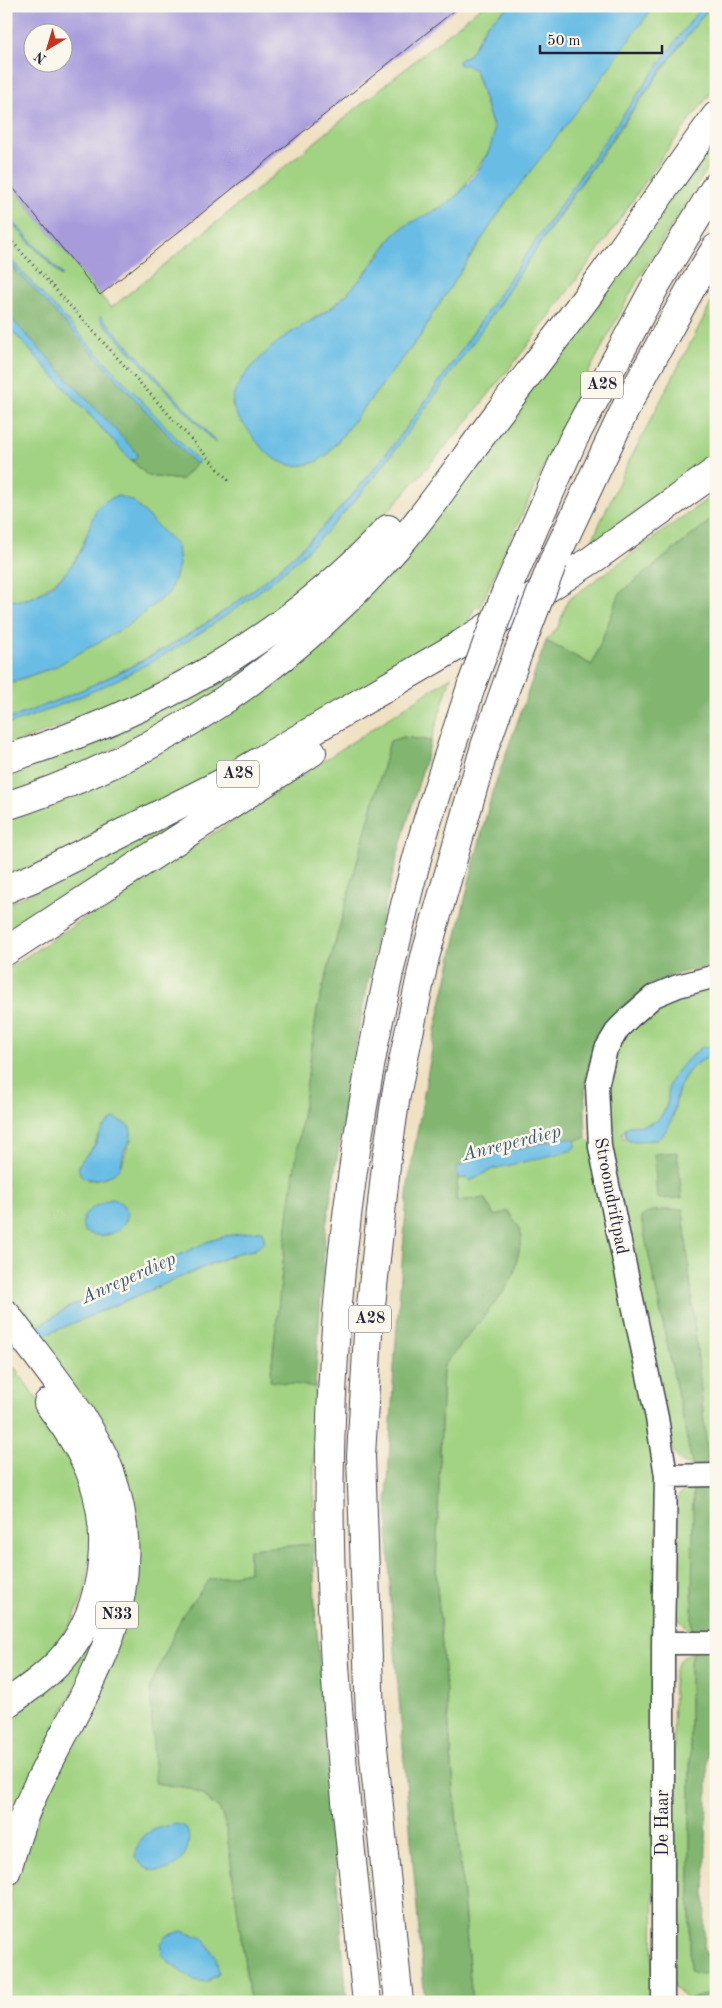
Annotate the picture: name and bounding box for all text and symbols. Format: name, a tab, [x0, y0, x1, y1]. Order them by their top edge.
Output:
north arrow	[22, 22, 72, 72]
scale bar	[540, 22, 662, 54]
text: 50 m	[547, 34, 581, 49]
text: N	[32, 48, 49, 66]
road number: A28	[581, 372, 623, 398]
road number: A28	[217, 761, 259, 788]
water label: Anreperdiep	[460, 1123, 563, 1166]
street label: Stroomdriftpad	[591, 1136, 631, 1256]
water label: Anreperdiep	[78, 1250, 179, 1309]
road number: A28	[349, 1306, 391, 1332]
road number: N33	[96, 1602, 138, 1628]
street label: De Haar	[654, 1789, 672, 1856]

